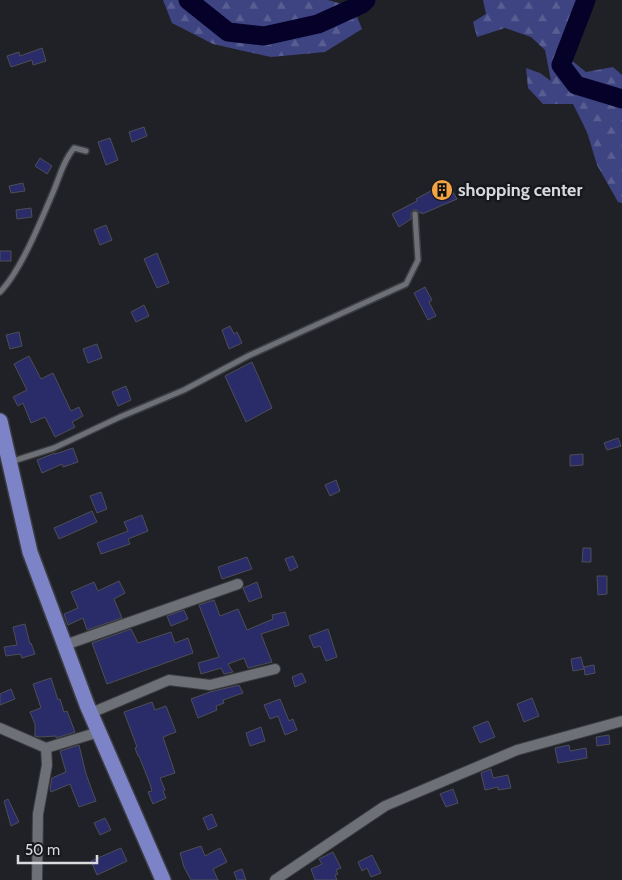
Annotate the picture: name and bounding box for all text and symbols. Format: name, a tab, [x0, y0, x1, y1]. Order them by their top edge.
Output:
building icon: shopping center	[430, 178, 454, 202]
place label: shopping center	[458, 179, 582, 201]
scale bar	[18, 832, 96, 864]
text: 50 m	[25, 841, 60, 859]

